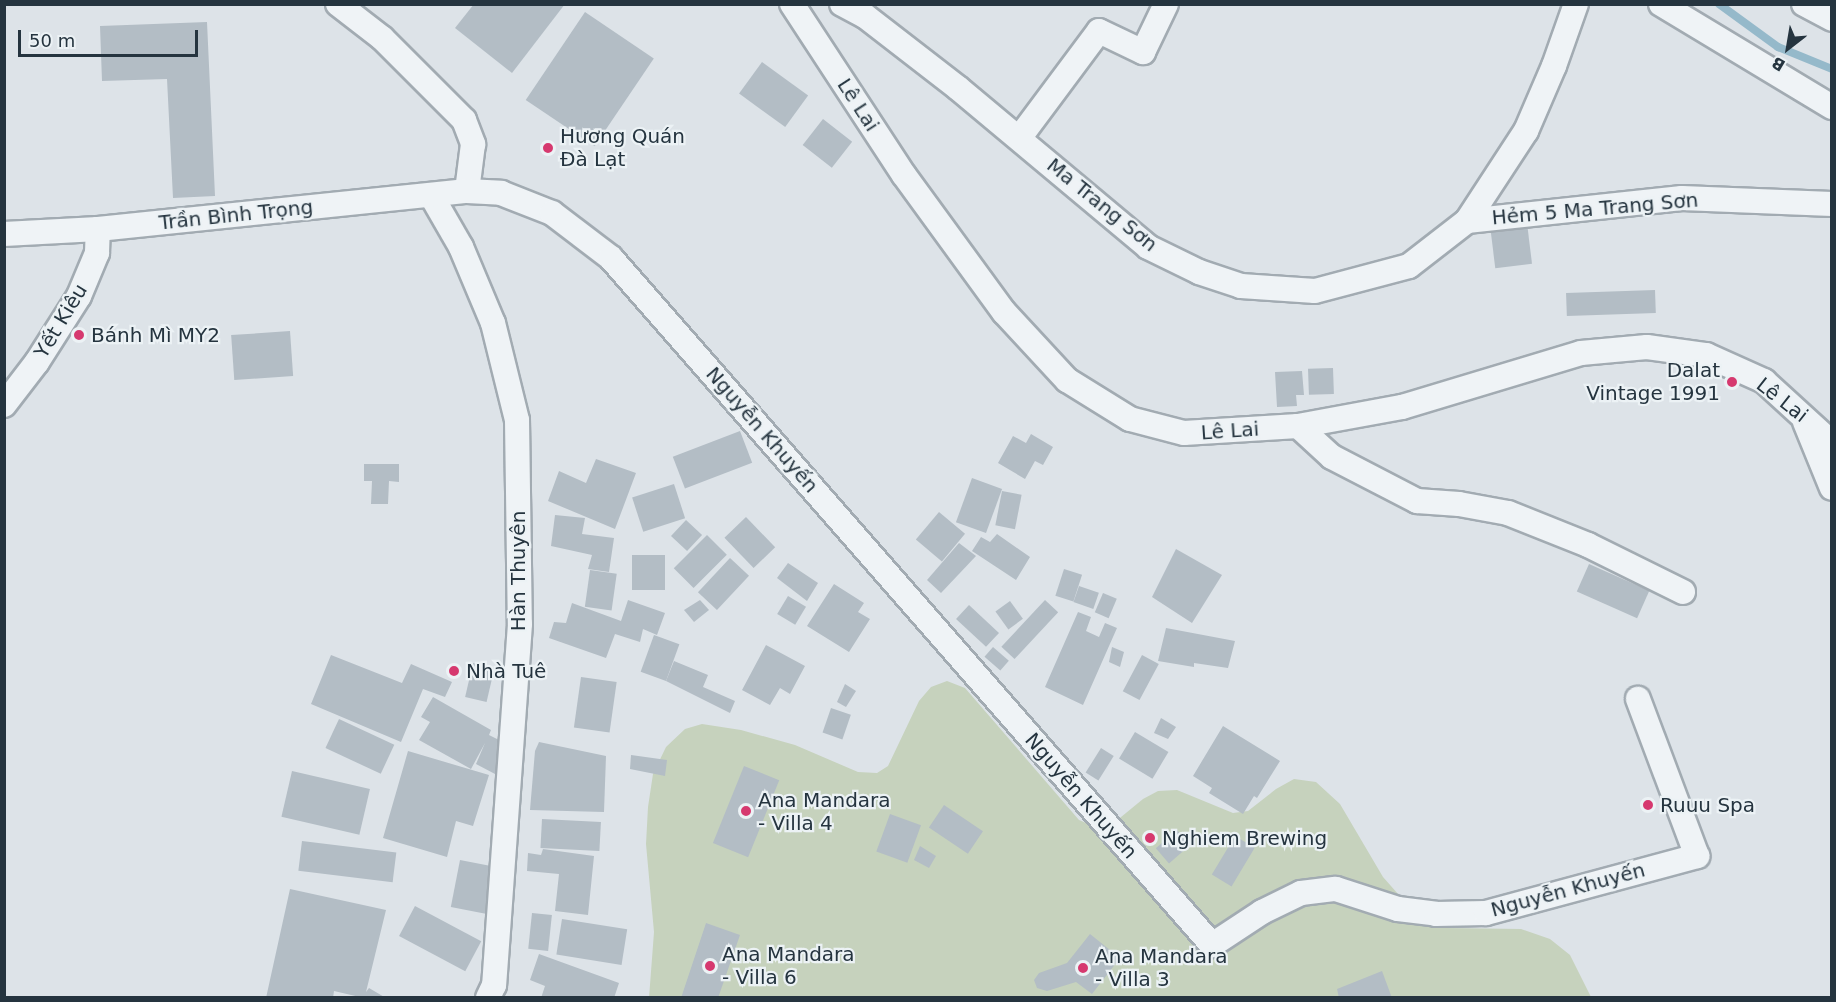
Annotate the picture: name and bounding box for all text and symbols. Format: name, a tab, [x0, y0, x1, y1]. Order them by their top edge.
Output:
scale bar	[21, 18, 201, 56]
north arrow	[1758, 18, 1818, 78]
text: 50 m	[29, 30, 75, 51]
text: B	[1768, 53, 1789, 75]
street label: Lê Lai	[832, 74, 884, 136]
place label: Hương Quán Đà Lạt	[560, 124, 685, 171]
marker: Hương Quán Đà Lạt	[541, 141, 555, 155]
street label: Ma Trang Sơn	[1042, 153, 1162, 257]
street label: Hẻm 5 Ma Trang Sơn	[1491, 188, 1699, 230]
street label: Trần Bình Trọng	[158, 195, 314, 235]
street label: Yết Kiêu	[30, 280, 92, 362]
place label: Bánh Mì MY2	[91, 323, 220, 347]
marker: Bánh Mì MY2	[72, 328, 86, 342]
place label: Dalat Vintage 1991	[1586, 358, 1720, 405]
street label: Nguyễn Khuyến	[701, 362, 823, 498]
street label: Lê Lai	[1752, 373, 1812, 427]
marker: Dalat Vintage 1991	[1725, 375, 1739, 389]
street label: Lê Lai	[1200, 417, 1260, 445]
street label: Hàn Thuyên	[506, 511, 530, 631]
place label: Nhà Tuê	[466, 659, 546, 683]
marker: Nhà Tuê	[447, 664, 461, 678]
street label: Nguyễn Khuyến	[1020, 728, 1142, 864]
place label: Ana Mandara - Villa 4	[758, 788, 891, 835]
place label: Ruuu Spa	[1660, 793, 1755, 817]
marker: Ruuu Spa	[1641, 798, 1655, 812]
marker: Ana Mandara - Villa 4	[739, 804, 753, 818]
place label: Nghiem Brewing	[1162, 826, 1327, 850]
marker: Nghiem Brewing	[1143, 831, 1157, 845]
street label: Nguyễn Khuyến	[1488, 858, 1648, 922]
place label: Ana Mandara - Villa 6	[722, 942, 855, 989]
place label: Ana Mandara - Villa 3	[1095, 945, 1228, 992]
marker: Ana Mandara - Villa 6	[703, 959, 717, 973]
marker: Ana Mandara - Villa 3	[1076, 961, 1090, 975]

